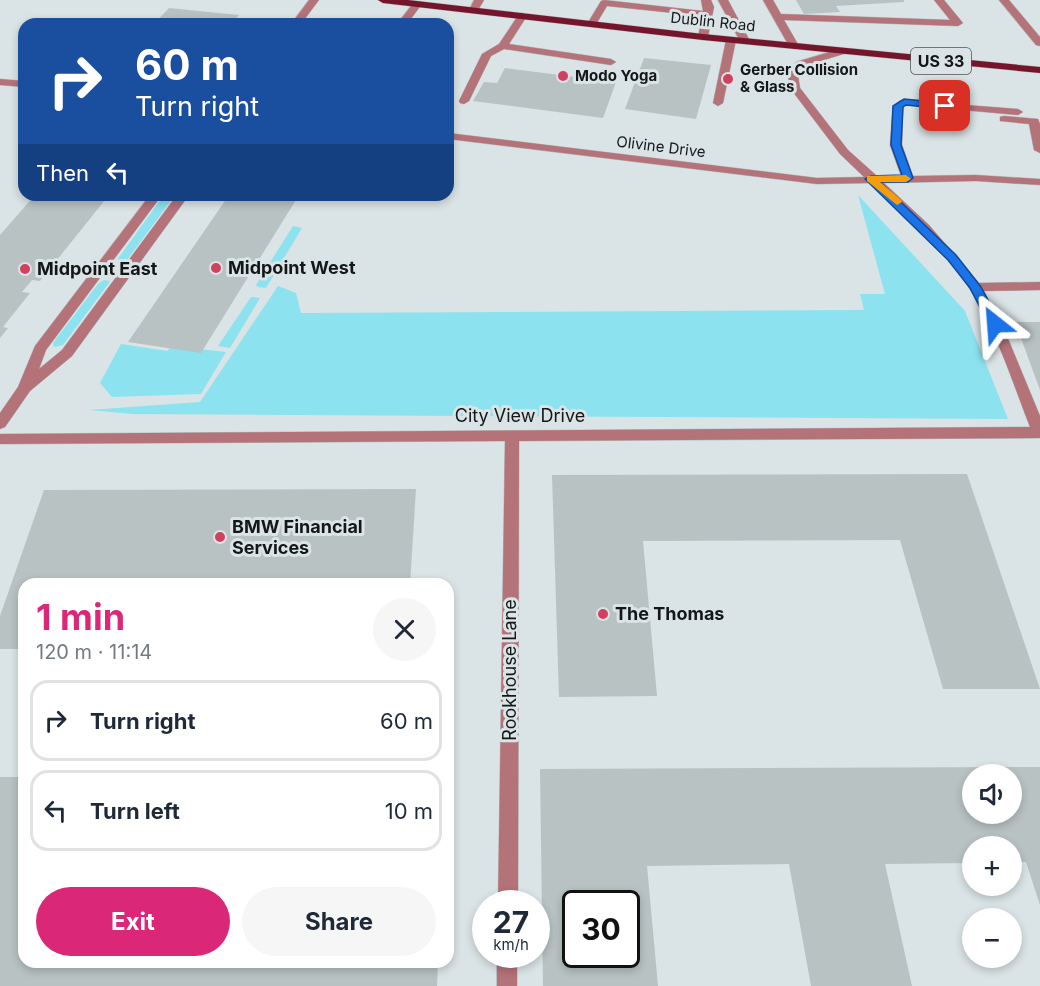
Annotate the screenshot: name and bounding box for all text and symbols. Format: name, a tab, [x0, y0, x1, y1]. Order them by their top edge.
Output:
street label: Dublin Road	[670, 8, 757, 35]
text: 60 m	[135, 39, 239, 90]
icon: right	[36, 42, 114, 120]
road number: US 33	[911, 48, 971, 74]
place label: Gerber Collision & Glass	[740, 60, 858, 96]
place label: Modo Yoga	[575, 66, 657, 85]
marker: Modo Yoga	[556, 69, 570, 83]
marker: Gerber Collision & Glass	[721, 72, 735, 86]
pin	[919, 80, 970, 131]
icon: arrive	[928, 89, 961, 122]
text: Turn right	[135, 90, 259, 123]
street label: Olivine Drive	[615, 132, 707, 161]
icon: left	[101, 156, 134, 189]
text: Then	[36, 160, 89, 186]
place label: Midpoint West	[228, 257, 356, 278]
place label: Midpoint East	[37, 258, 158, 279]
marker: Midpoint West	[209, 261, 223, 275]
marker: Midpoint East	[18, 262, 32, 276]
position arrow	[963, 292, 1027, 356]
street label: City View Drive	[455, 405, 585, 426]
place label: BMW Financial Services	[232, 516, 363, 558]
marker: BMW Financial Services	[213, 530, 227, 544]
text: 1 min	[36, 595, 125, 639]
button: close	[373, 598, 436, 661]
street label: Rookhouse Lane	[499, 599, 520, 741]
place label: The Thomas	[615, 603, 724, 624]
marker: The Thomas	[596, 607, 610, 621]
text: 120 m · 11:14	[36, 640, 152, 664]
icon: right	[39, 704, 72, 737]
text: Turn right	[90, 708, 196, 734]
text: 60 m	[380, 708, 433, 734]
map controls	[962, 764, 1022, 968]
button: sound	[962, 764, 1022, 824]
icon: left	[39, 794, 72, 827]
text: Turn left	[90, 798, 180, 824]
text: 10 m	[385, 798, 433, 824]
button: +	[962, 836, 1022, 896]
button: Exit	[36, 887, 230, 956]
button: Share	[242, 887, 436, 956]
speed limit sign: 30	[562, 890, 640, 968]
text: 27	[493, 904, 529, 940]
button: −	[962, 908, 1022, 968]
text: km/h	[493, 935, 529, 954]

